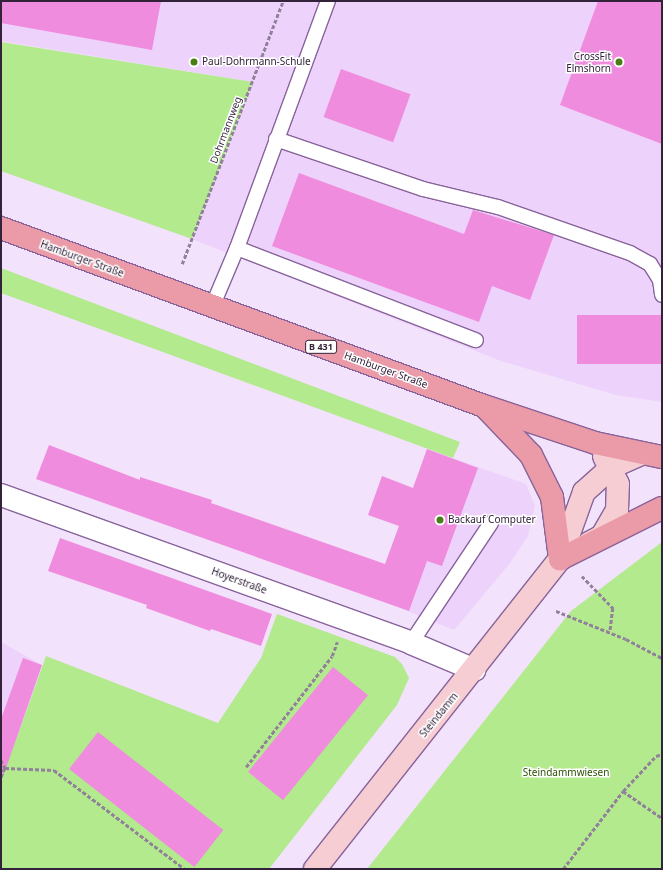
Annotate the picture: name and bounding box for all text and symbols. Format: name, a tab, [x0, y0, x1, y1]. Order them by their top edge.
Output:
place label: CrossFit Elmshorn	[566, 50, 611, 74]
place label: Paul-Dohrmann-Schule	[202, 56, 311, 68]
marker: Paul-Dohrmann-Schule	[189, 57, 199, 67]
marker: CrossFit Elmshorn	[614, 57, 624, 67]
street label: Dohrmannweg	[208, 95, 244, 165]
street label: Hamburger Straße	[39, 238, 125, 280]
road number: B 431	[305, 340, 337, 354]
street label: Hamburger Straße	[343, 349, 429, 391]
place label: Backauf Computer	[448, 514, 536, 526]
marker: Backauf Computer	[435, 515, 445, 525]
street label: Hoyerstraße	[210, 565, 268, 597]
street label: Steindamm	[417, 690, 461, 740]
park label: Steindammwiesen	[523, 767, 609, 779]

